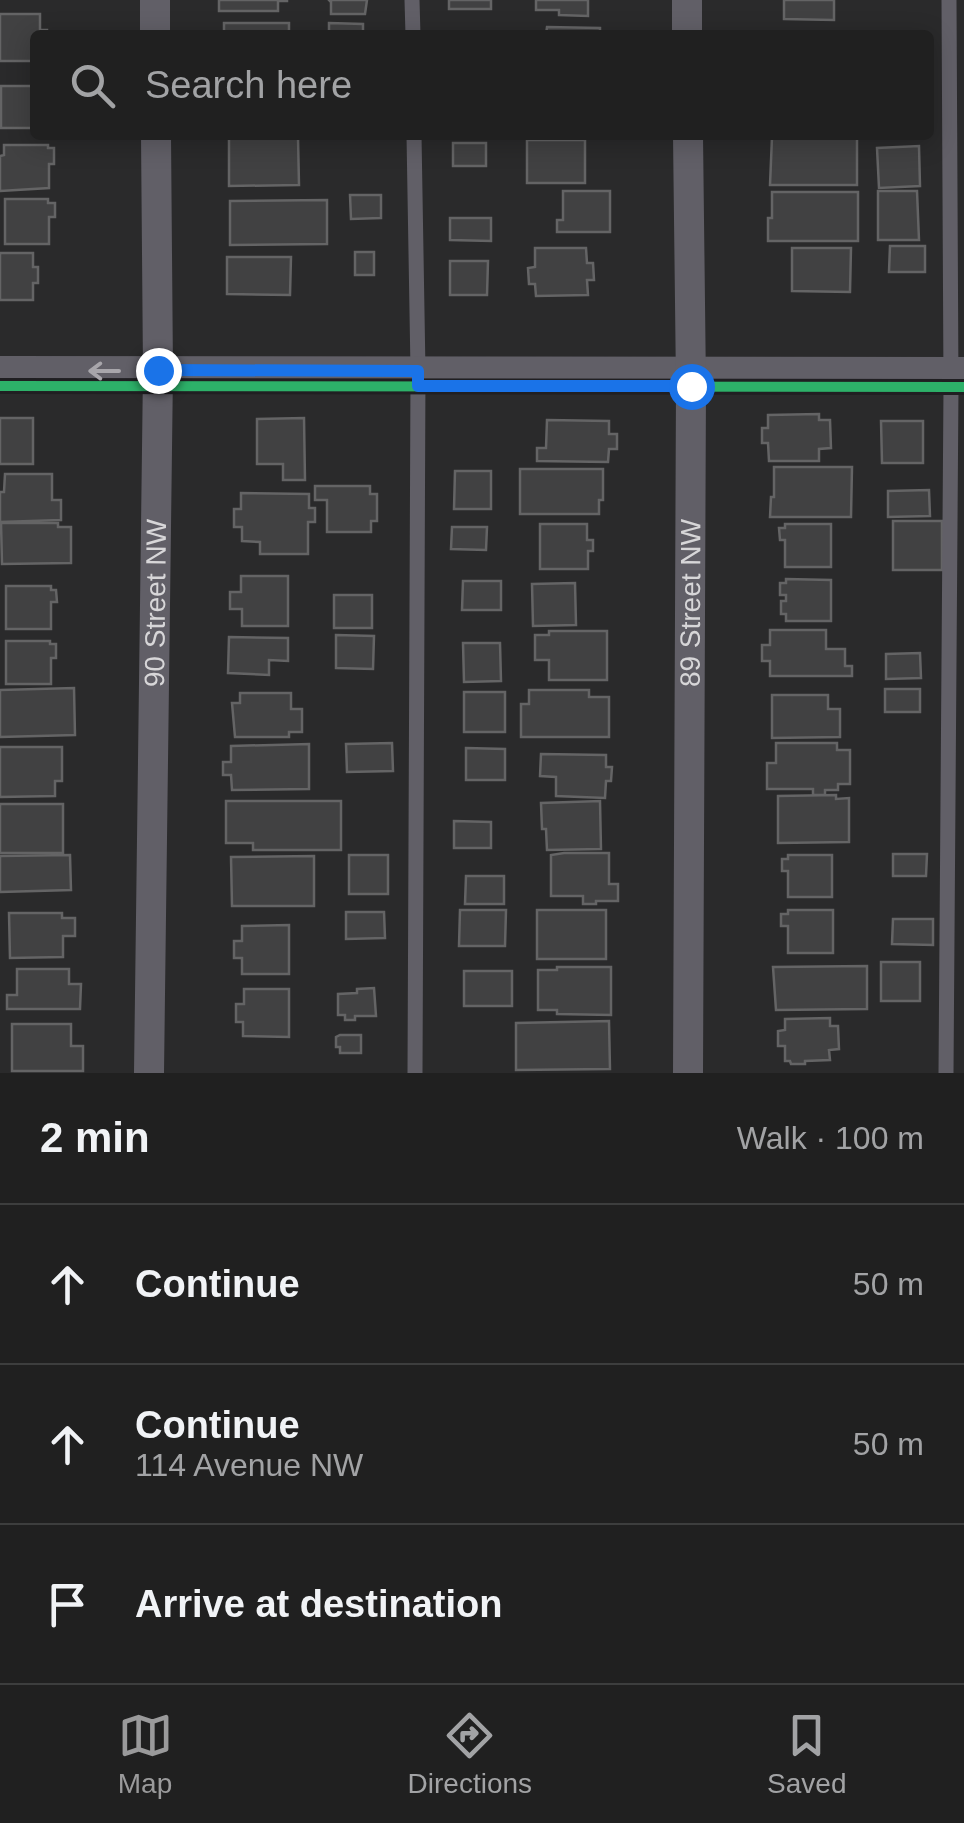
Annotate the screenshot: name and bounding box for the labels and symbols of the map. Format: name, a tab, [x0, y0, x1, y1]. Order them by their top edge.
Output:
route end	[136, 348, 182, 394]
one-way arrow	[88, 362, 120, 380]
route start	[669, 364, 715, 410]
street label: 90 Street NW	[138, 518, 172, 687]
street label: 89 Street NW	[674, 518, 706, 687]

